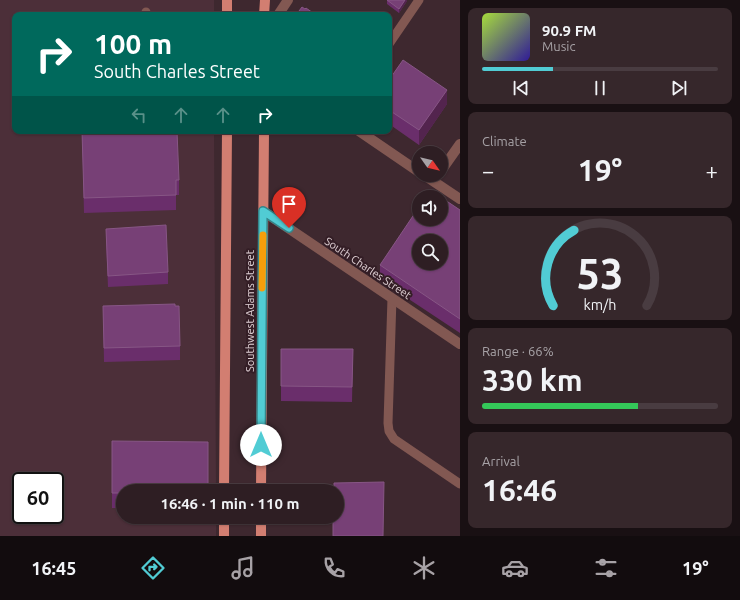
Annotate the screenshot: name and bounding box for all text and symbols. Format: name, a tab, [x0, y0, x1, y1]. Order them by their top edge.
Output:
text: 90.9 FM	[542, 22, 596, 39]
icon: right	[28, 28, 80, 80]
text: 100 m	[94, 28, 172, 59]
text: Music	[542, 39, 576, 53]
text: South Charles Street	[94, 61, 260, 81]
icon: previous	[510, 77, 532, 99]
icon: pause	[589, 77, 611, 99]
icon: next	[668, 77, 690, 99]
icon: left	[128, 104, 150, 126]
icon: ahead	[170, 104, 192, 126]
icon: ahead	[212, 104, 234, 126]
icon: right	[254, 104, 276, 126]
text: Climate	[482, 134, 527, 148]
north arrow	[412, 146, 448, 182]
map controls	[412, 146, 448, 270]
text: 19°	[578, 153, 622, 187]
text: −	[482, 158, 494, 183]
text: +	[706, 158, 718, 183]
pin	[272, 187, 306, 228]
button: sound	[412, 190, 448, 226]
icon: arrive	[278, 193, 300, 215]
button: search	[412, 234, 448, 270]
street label: South Charles Street	[323, 235, 414, 302]
street label: Southwest Adams Street	[244, 249, 256, 372]
text: 53	[577, 250, 623, 297]
text: km/h	[584, 297, 616, 313]
text: Range · 66%	[482, 344, 554, 358]
text: 330 km	[482, 363, 583, 397]
position arrow	[240, 424, 282, 466]
text: Arrival	[482, 454, 520, 468]
speed limit sign: 60	[12, 472, 64, 524]
text: 16:46	[482, 473, 557, 507]
text: 16:46 · 1 min · 110 m	[161, 495, 299, 512]
icon: directions	[139, 554, 167, 582]
icon: music	[229, 554, 257, 582]
icon: phone	[320, 554, 348, 582]
icon: climate	[410, 554, 438, 582]
icon: car	[501, 554, 529, 582]
icon: filters	[592, 554, 620, 582]
text: 16:45	[31, 558, 76, 578]
text: 19°	[682, 558, 709, 578]

